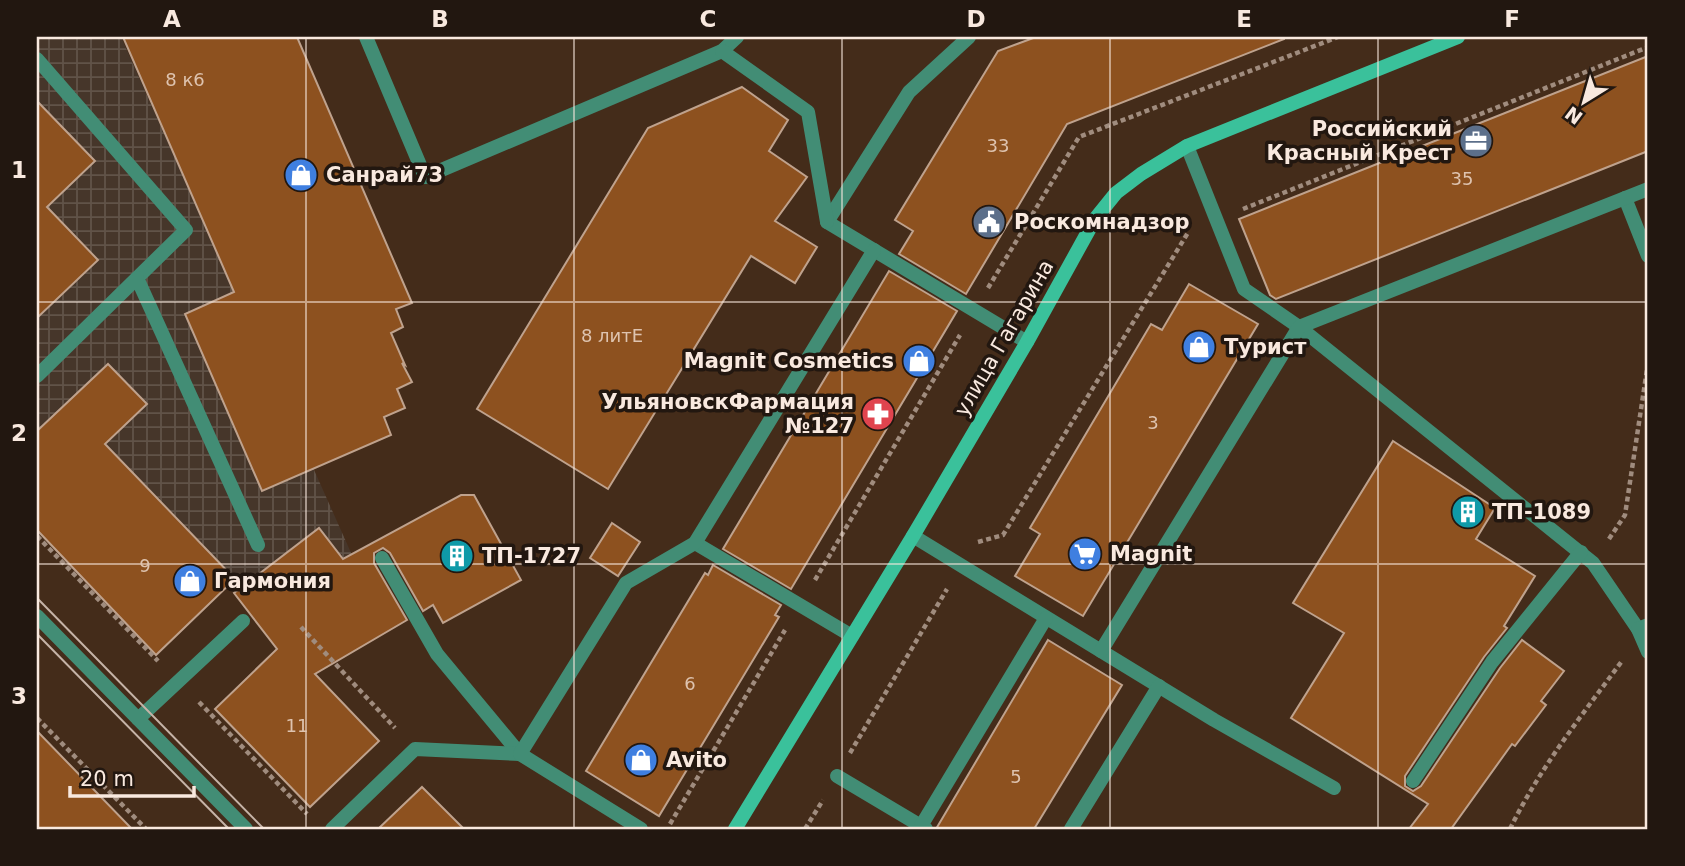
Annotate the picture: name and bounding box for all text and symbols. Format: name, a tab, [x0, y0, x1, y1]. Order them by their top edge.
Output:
text: A	[163, 6, 181, 32]
text: B	[431, 6, 449, 32]
text: C	[700, 6, 716, 32]
text: D	[966, 6, 986, 32]
text: E	[1236, 6, 1252, 32]
text: F	[1504, 6, 1520, 32]
north arrow	[1548, 66, 1618, 136]
house number: 8 к6	[165, 69, 205, 90]
text: N	[1561, 102, 1587, 129]
place label: Российский Красный Крест	[1267, 117, 1453, 165]
office icon: Российский Красный Крест	[1457, 122, 1495, 160]
house number: 33	[987, 135, 1009, 156]
shop icon: Санрай73	[282, 156, 320, 194]
text: 1	[11, 157, 27, 183]
place label: Санрай73	[326, 163, 443, 187]
house number: 35	[1451, 168, 1473, 189]
public building icon: Роскомнадзор	[970, 203, 1008, 241]
place label: Роскомнадзор	[1014, 210, 1189, 234]
street label: улица Гагарина	[949, 256, 1059, 420]
house number: 8 литЕ	[581, 325, 643, 346]
shop icon: Турист	[1180, 328, 1218, 366]
place label: Турист	[1224, 335, 1307, 359]
shop icon: Magnit Cosmetics	[900, 342, 938, 380]
place label: Magnit Cosmetics	[684, 349, 894, 373]
place label: УльяновскФармация №127	[602, 390, 854, 438]
pharmacy icon: УльяновскФармация №127	[859, 395, 897, 433]
house number: 3	[1147, 412, 1159, 433]
text: 2	[11, 420, 27, 446]
building icon: ТП-1089	[1449, 493, 1487, 531]
place label: ТП-1089	[1492, 500, 1591, 524]
supermarket icon: Magnit	[1066, 535, 1104, 573]
building icon: ТП-1727	[438, 537, 476, 575]
place label: Magnit	[1110, 542, 1192, 566]
place label: ТП-1727	[482, 544, 581, 568]
house number: 9	[139, 555, 151, 576]
shop icon: Гармония	[171, 562, 209, 600]
place label: Гармония	[214, 569, 331, 593]
house number: 6	[684, 673, 696, 694]
text: 3	[11, 683, 27, 709]
house number: 11	[286, 715, 308, 736]
shop icon: Avito	[622, 741, 660, 779]
place label: Avito	[666, 748, 727, 772]
scale bar	[70, 754, 194, 798]
house number: 5	[1010, 766, 1022, 787]
text: 20 m	[80, 767, 134, 791]

